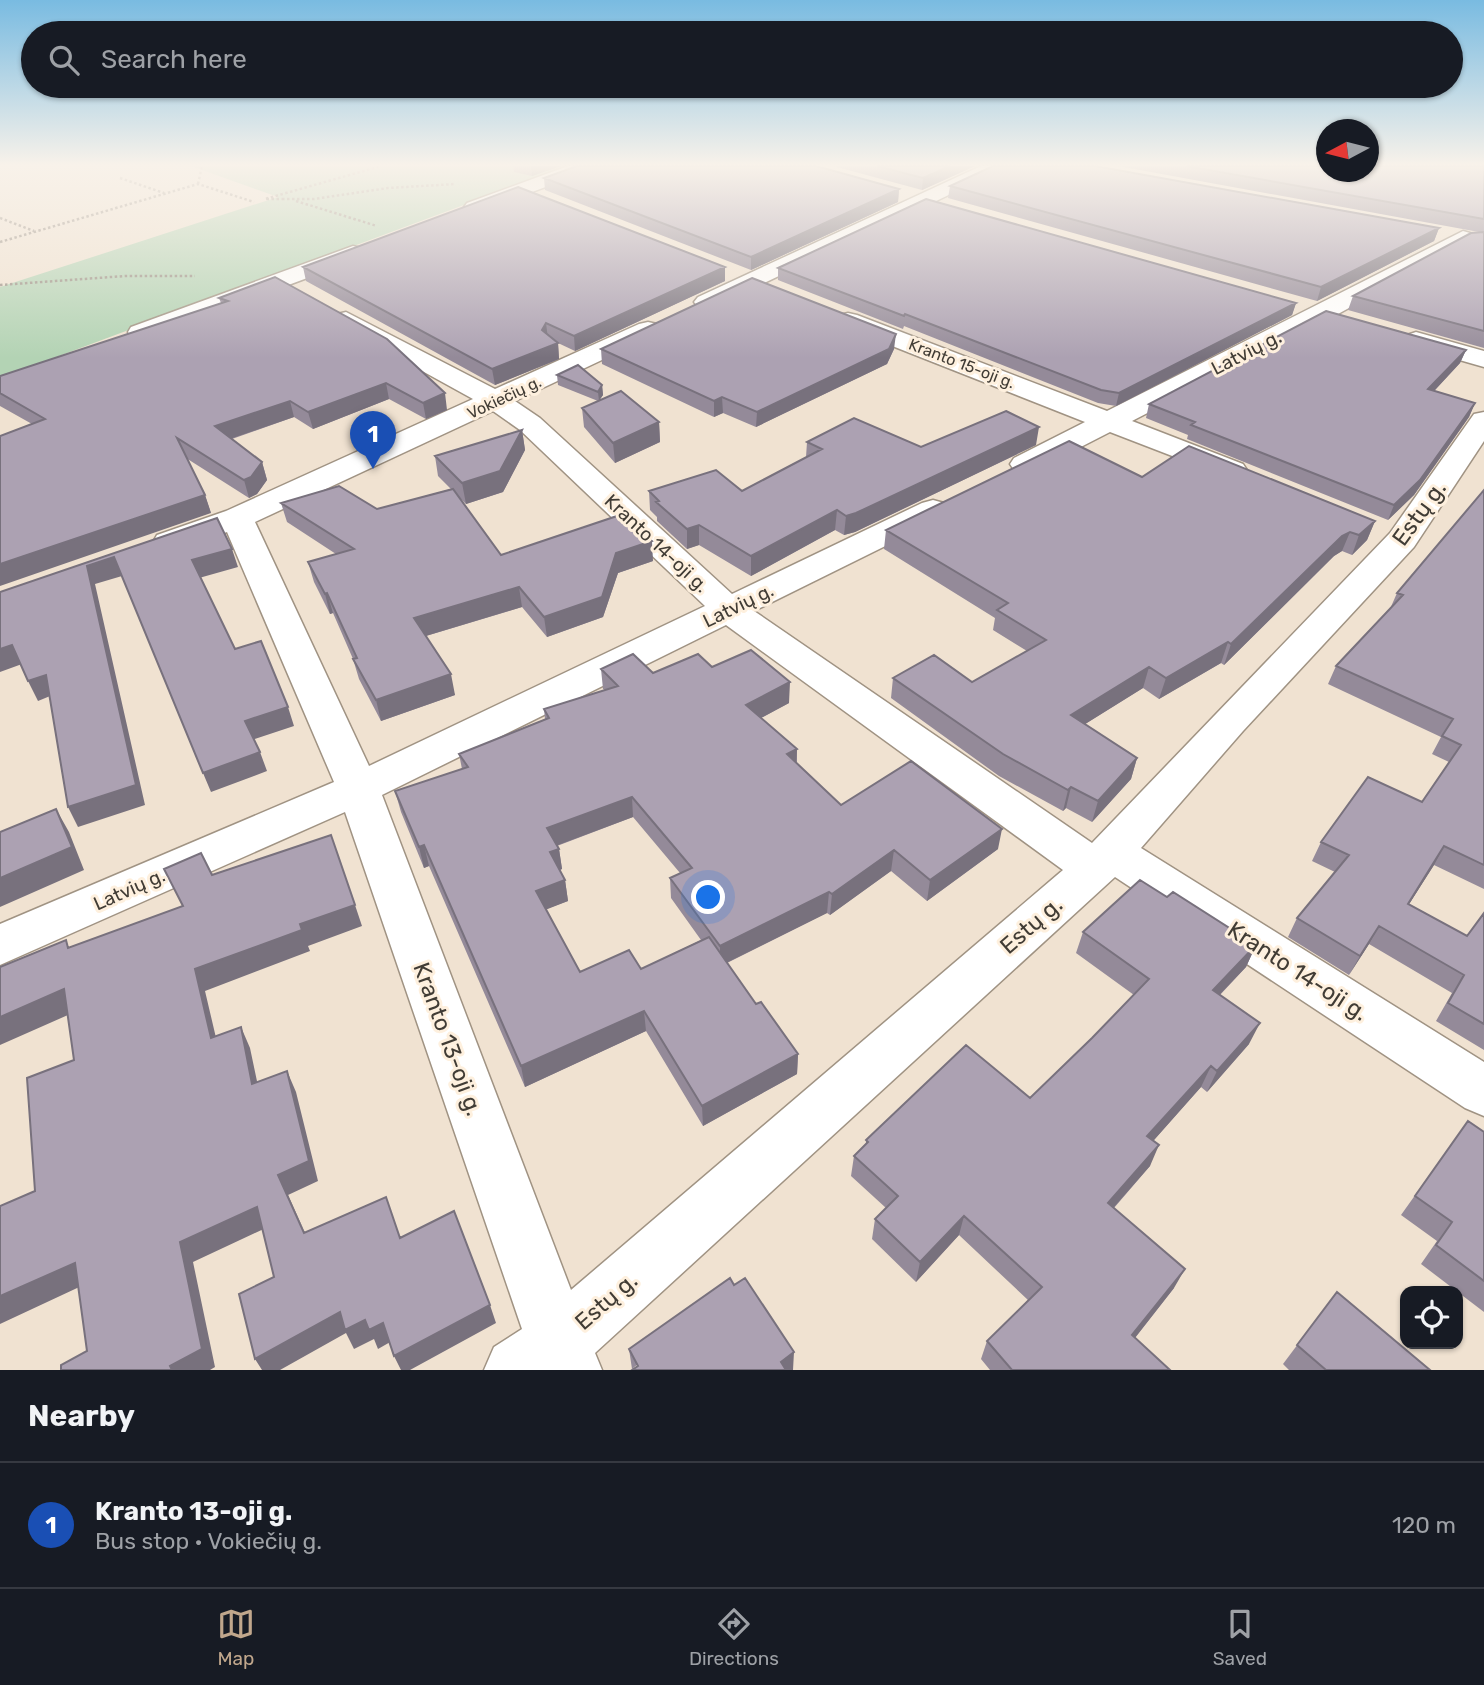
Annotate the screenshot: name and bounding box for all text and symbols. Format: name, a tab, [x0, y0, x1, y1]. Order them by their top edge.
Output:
search box	[21, 21, 1463, 98]
icon: search	[45, 41, 83, 79]
text: Search here	[101, 44, 247, 75]
north arrow	[1316, 119, 1379, 182]
street label: Latvių g.	[1207, 325, 1285, 380]
street label: Kranto 15-oji g.	[906, 335, 1018, 392]
street label: Vokiečių g.	[464, 372, 544, 423]
pin: 1	[350, 411, 396, 469]
street label: Estų g.	[1386, 475, 1452, 551]
street label: Kranto 14-oji g.	[600, 489, 713, 597]
street label: Latvių g.	[699, 578, 777, 632]
street label: Latvių g.	[90, 864, 169, 915]
your location	[691, 880, 725, 914]
street label: Estų g.	[994, 890, 1068, 960]
street label: Kranto 14-oji g.	[1223, 915, 1373, 1027]
street label: Kranto 13-oji g.	[407, 958, 489, 1120]
street label: Estų g.	[569, 1266, 643, 1336]
map controls	[1400, 1286, 1463, 1349]
button: locate	[1400, 1286, 1463, 1349]
text: Nearby	[28, 1398, 135, 1434]
text: Kranto 13-oji g.	[95, 1496, 292, 1527]
text: 1	[45, 1511, 57, 1539]
text: 120 m	[1392, 1511, 1456, 1539]
text: Bus stop · Vokiečių g.	[95, 1527, 322, 1555]
tab: Map	[217, 1605, 255, 1670]
tab: Directions	[689, 1605, 779, 1670]
tab: Saved	[1213, 1605, 1267, 1670]

